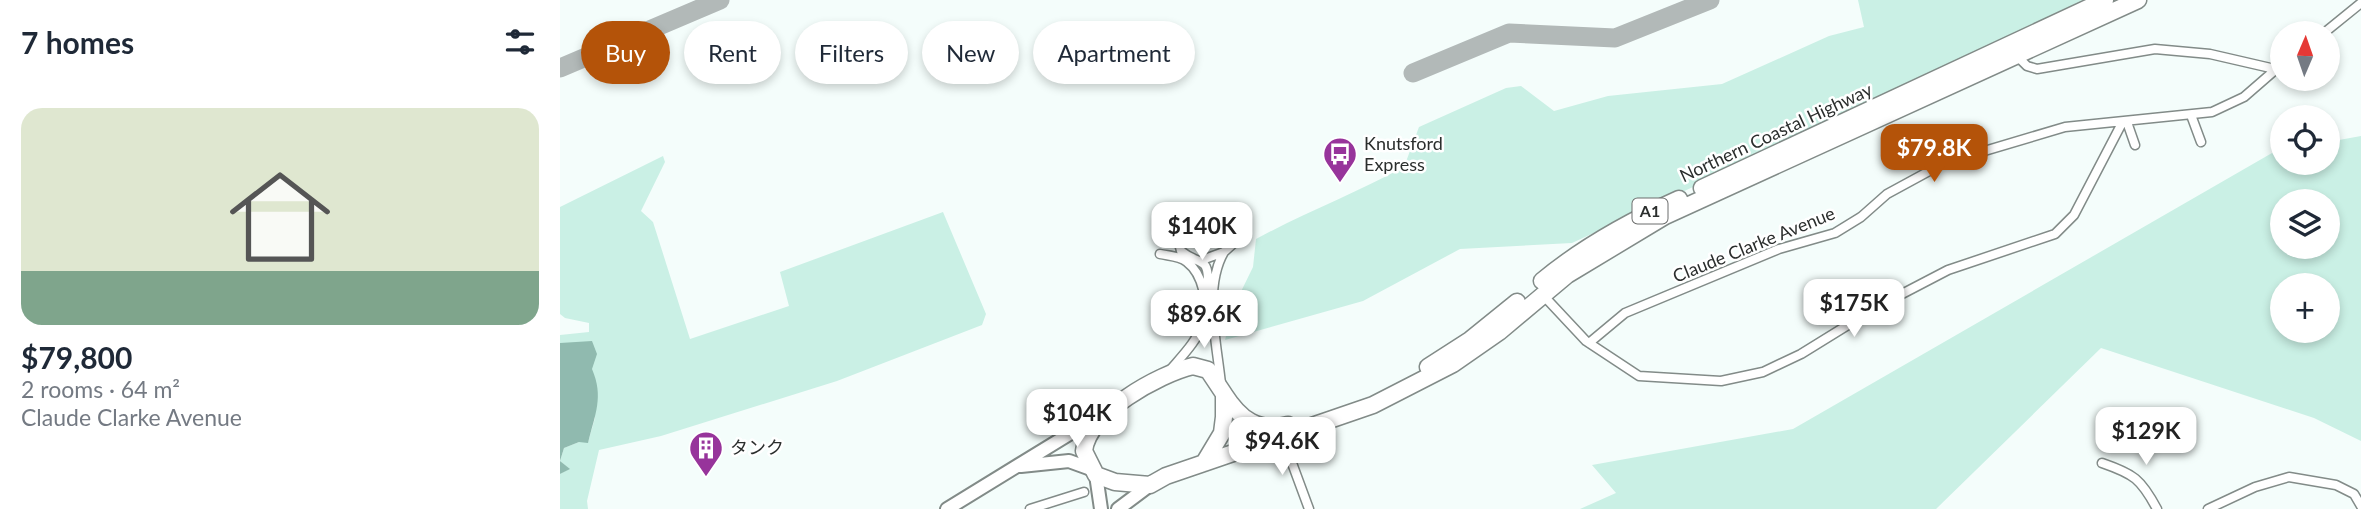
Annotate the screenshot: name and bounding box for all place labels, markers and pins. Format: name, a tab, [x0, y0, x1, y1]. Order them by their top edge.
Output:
pin: $79.8K	[1877, 124, 1991, 184]
place label: Knutsford Express	[1364, 132, 1443, 175]
bus stop icon: Knutsford Express	[1321, 135, 1359, 184]
pin: $140K	[1153, 202, 1251, 262]
pin: $175K	[1805, 280, 1903, 339]
pin: $89.6K	[1147, 290, 1261, 350]
pin: $104K	[1028, 390, 1126, 449]
pin: $129K	[2097, 407, 2195, 467]
pin: $94.6K	[1225, 418, 1339, 477]
building icon: タンク	[687, 429, 725, 478]
place label: タンク	[730, 436, 784, 458]

